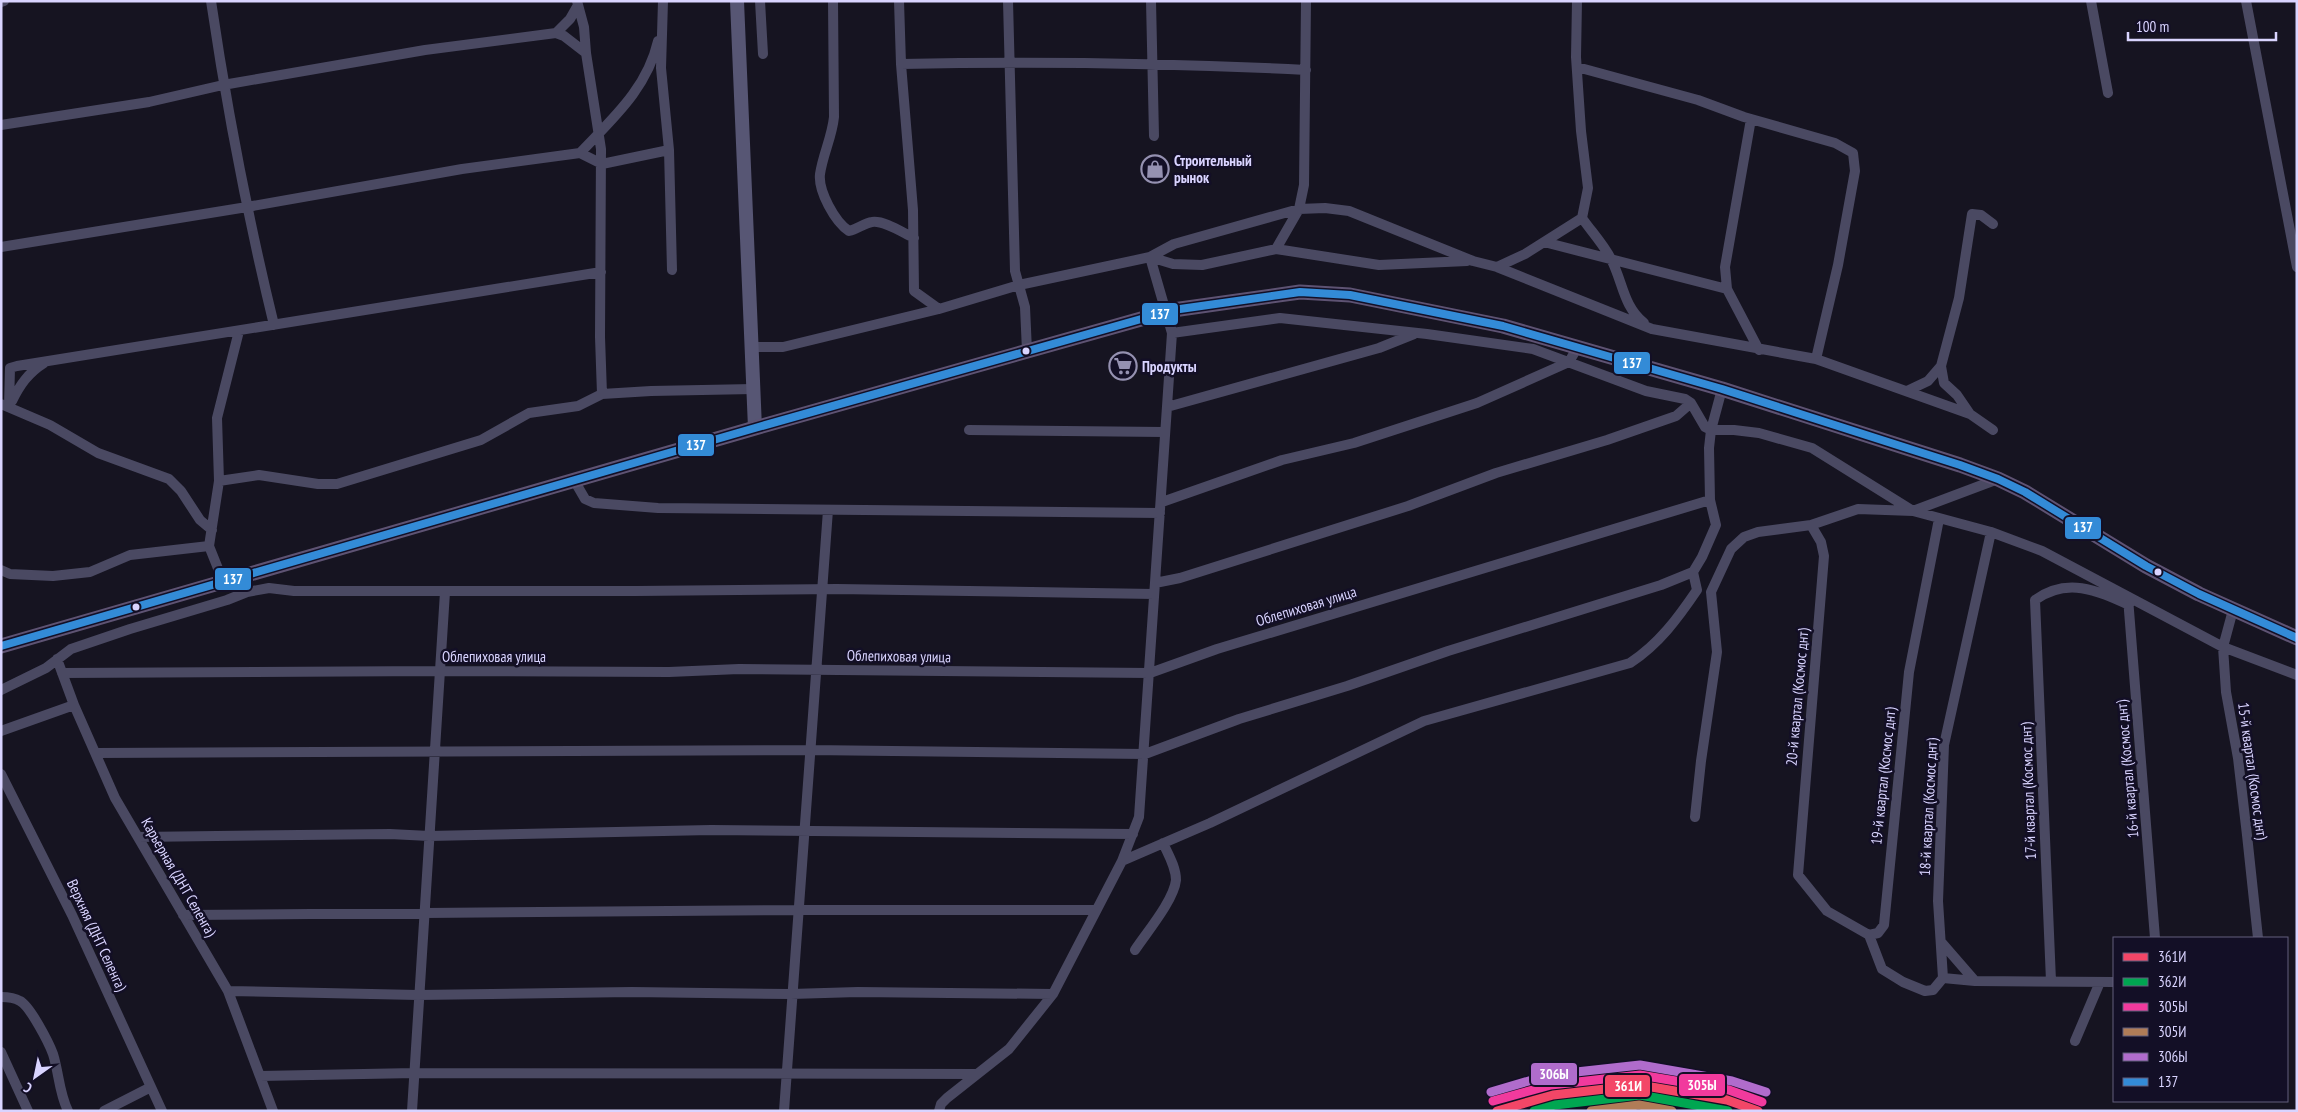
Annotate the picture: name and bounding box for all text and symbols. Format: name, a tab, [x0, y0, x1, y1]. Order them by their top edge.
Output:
scale bar	[2128, 10, 2276, 42]
text: 100 m	[2136, 17, 2169, 36]
place label: Строительный рынок	[1174, 151, 1252, 187]
shop icon: Строительный рынок	[1140, 154, 1170, 184]
line badge: 137	[1141, 302, 1179, 326]
text: 137	[1150, 305, 1170, 323]
unlabelled marker	[1021, 346, 1031, 356]
supermarket icon: Продукты	[1108, 351, 1138, 381]
line badge: 137	[1613, 351, 1651, 375]
text: 137	[1622, 354, 1642, 372]
place label: Продукты	[1142, 357, 1197, 376]
line badge: 137	[677, 433, 715, 457]
text: 137	[686, 436, 706, 454]
line badge: 137	[2064, 516, 2102, 540]
text: 137	[2073, 518, 2093, 536]
line badge: 137	[214, 567, 252, 591]
unlabelled marker	[2153, 567, 2163, 577]
text: 137	[223, 570, 243, 588]
street label: Облепиховая улица	[1253, 582, 1359, 630]
unlabelled marker	[131, 602, 141, 612]
street label: 20-й квартал (Космос днт)	[1782, 627, 1813, 767]
street label: Облепиховая улица	[847, 646, 951, 666]
street label: Облепиховая улица	[442, 647, 546, 666]
street label: 16-й квартал (Космос днт)	[2111, 699, 2142, 839]
street label: 15-й квартал (Космос днт)	[2234, 701, 2272, 841]
street label: 19-й квартал (Космос днт)	[1866, 706, 1900, 846]
street label: 17-й квартал (Космос днт)	[2016, 721, 2040, 860]
street label: 18-й квартал (Космос днт)	[1915, 737, 1941, 877]
street label: Карьерная (ДНТ Селенга)	[137, 814, 221, 940]
street label: Верхняя (ДНТ Селенга)	[63, 876, 131, 994]
legend	[2113, 937, 2288, 1102]
text: 361И	[2158, 947, 2186, 966]
text: 362И	[2158, 972, 2186, 991]
text: 305Ы	[2158, 997, 2188, 1016]
text: 305И	[2158, 1022, 2186, 1041]
text: 306Ы	[2158, 1047, 2188, 1066]
north arrow	[10, 1052, 60, 1102]
line badge: 306Ы	[1530, 1062, 1578, 1086]
text: 306Ы	[1539, 1065, 1569, 1083]
text: 137	[2158, 1072, 2178, 1091]
line badge: 305Ы	[1678, 1073, 1726, 1097]
line badge: 361И	[1604, 1074, 1651, 1098]
text: 305Ы	[1687, 1076, 1717, 1094]
text: 361И	[1614, 1077, 1642, 1095]
text: С	[20, 1078, 36, 1097]

